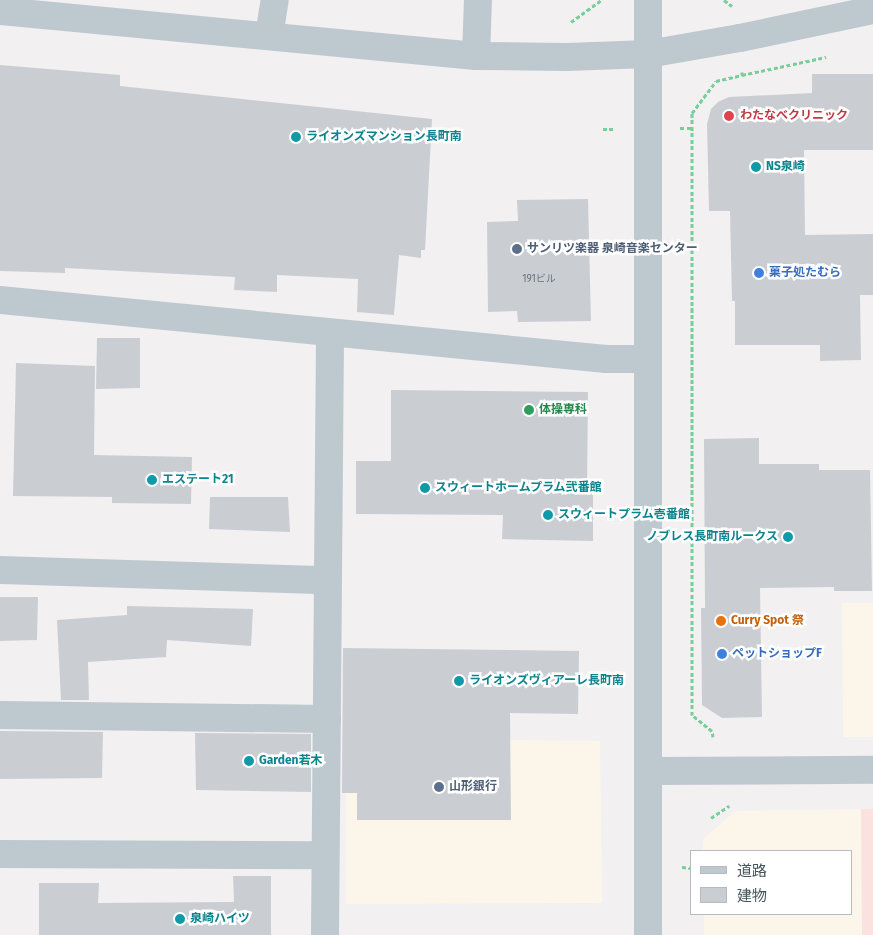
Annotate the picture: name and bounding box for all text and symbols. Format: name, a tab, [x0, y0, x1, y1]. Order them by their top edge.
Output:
marker: わたなべクリニック	[722, 109, 736, 123]
place label: わたなべクリニック	[740, 109, 848, 123]
place label: ライオンズマンション長町南	[306, 130, 462, 144]
marker: ライオンズマンション長町南	[290, 131, 302, 143]
place label: NS泉崎	[766, 160, 805, 174]
marker: NS泉崎	[750, 161, 762, 173]
place label: サンリツ楽器 泉崎音楽センター	[527, 242, 698, 256]
marker: サンリツ楽器 泉崎音楽センター	[511, 243, 523, 255]
place label: 菓子処たむら	[769, 266, 841, 280]
marker: 菓子処たむら	[753, 267, 765, 279]
house number: 191ビル	[522, 274, 556, 286]
place label: 体操専科	[539, 403, 587, 417]
marker: 体操専科	[523, 404, 535, 416]
place label: エステート21	[162, 473, 234, 487]
marker: エステート21	[146, 474, 158, 486]
place label: スウィートホームプラム弐番館	[435, 481, 603, 495]
marker: スウィートホームプラム弐番館	[419, 482, 431, 494]
place label: スウィートプラム壱番館	[558, 508, 690, 522]
marker: スウィートプラム壱番館	[542, 509, 554, 521]
place label: ノブレス長町南ルークス	[646, 530, 778, 544]
marker: ノブレス長町南ルークス	[782, 531, 794, 543]
place label: Curry Spot 祭	[731, 614, 804, 628]
marker: Curry Spot 祭	[715, 615, 727, 627]
place label: ペットショップF	[732, 647, 822, 661]
marker: ペットショップF	[716, 648, 728, 660]
place label: ライオンズヴィアーレ長町南	[469, 674, 624, 688]
marker: ライオンズヴィアーレ長町南	[453, 675, 465, 687]
place label: Garden若木	[259, 754, 323, 768]
marker: Garden若木	[243, 755, 255, 767]
place label: 山形銀行	[449, 780, 497, 794]
marker: 山形銀行	[433, 781, 445, 793]
legend	[690, 850, 853, 915]
text: 道路	[737, 862, 767, 880]
text: 建物	[737, 887, 767, 905]
place label: 泉崎ハイツ	[190, 912, 250, 926]
marker: 泉崎ハイツ	[174, 913, 186, 925]

